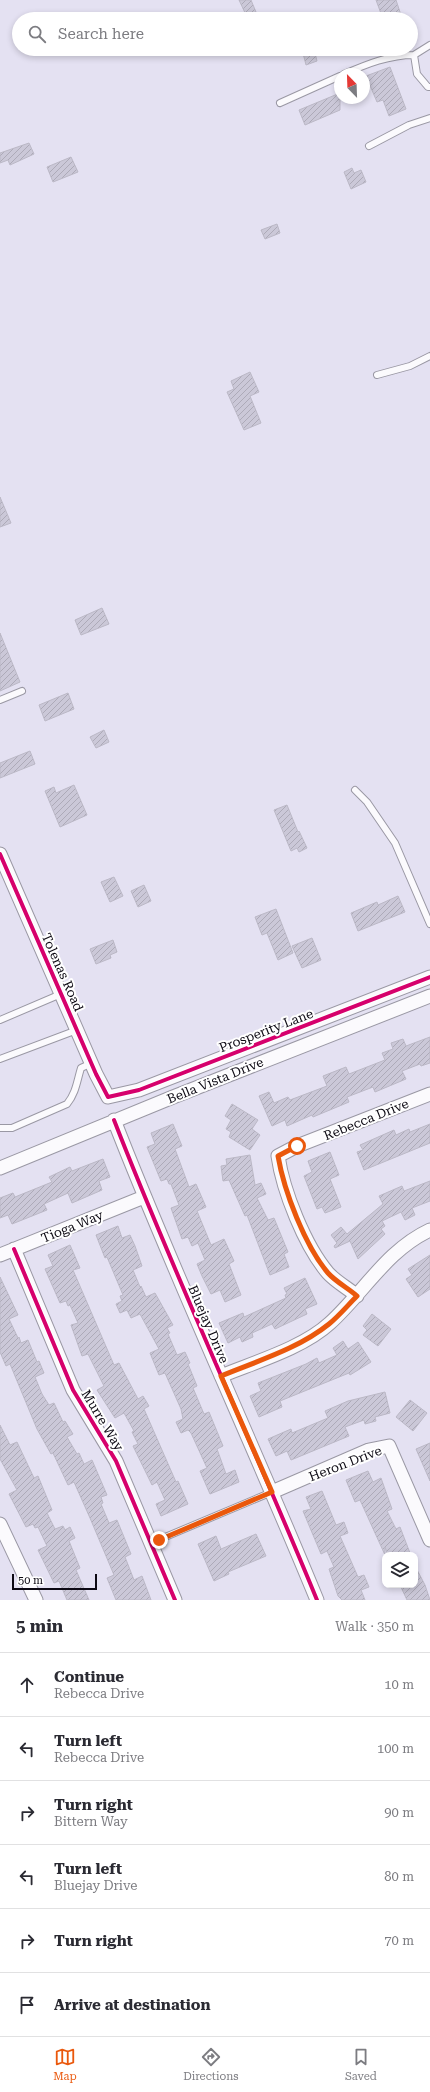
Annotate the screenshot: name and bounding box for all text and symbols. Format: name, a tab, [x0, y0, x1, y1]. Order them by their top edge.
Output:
search box	[12, 12, 418, 56]
icon: search	[26, 23, 48, 45]
text: Search here	[58, 25, 144, 43]
north arrow	[334, 68, 370, 104]
street label: Tolenas Road	[39, 931, 87, 1014]
street label: Prosperity Lane	[217, 1006, 315, 1055]
street label: Bella Vista Drive	[165, 1054, 266, 1107]
street label: Rebecca Drive	[322, 1096, 411, 1143]
route start	[288, 1137, 306, 1155]
street label: Tioga Way	[39, 1207, 106, 1246]
street label: Bluejay Drive	[185, 1283, 232, 1366]
street label: Murre Way	[79, 1387, 127, 1454]
street label: Heron Drive	[307, 1443, 384, 1484]
route end	[150, 1531, 168, 1549]
map controls	[382, 1552, 418, 1588]
button: layers	[382, 1552, 418, 1588]
scale bar	[12, 1572, 97, 1591]
text: 50 m	[18, 1574, 43, 1587]
text: 5 min	[16, 1616, 63, 1636]
text: Walk · 350 m	[335, 1619, 414, 1634]
text: Continue	[54, 1668, 124, 1686]
icon: ahead	[16, 1674, 38, 1696]
text: 10 m	[384, 1677, 414, 1692]
text: Rebecca Drive	[54, 1686, 144, 1701]
text: Turn left	[54, 1732, 122, 1750]
icon: left	[16, 1738, 38, 1760]
text: 100 m	[377, 1741, 414, 1756]
text: Rebecca Drive	[54, 1750, 144, 1765]
text: Turn right	[54, 1796, 133, 1814]
icon: right	[16, 1802, 38, 1824]
text: 90 m	[384, 1805, 414, 1820]
text: Bittern Way	[54, 1814, 128, 1829]
text: Turn left	[54, 1860, 122, 1878]
icon: left	[16, 1866, 38, 1888]
text: 80 m	[384, 1869, 414, 1884]
text: Bluejay Drive	[54, 1878, 137, 1893]
icon: right	[16, 1930, 38, 1952]
text: Turn right	[54, 1932, 133, 1950]
text: 70 m	[384, 1933, 414, 1948]
icon: arrive	[16, 1994, 38, 2016]
text: Arrive at destination	[54, 1996, 210, 2014]
tab: Map	[53, 2046, 77, 2083]
tab: Directions	[183, 2046, 239, 2083]
tab: Saved	[345, 2046, 377, 2083]

